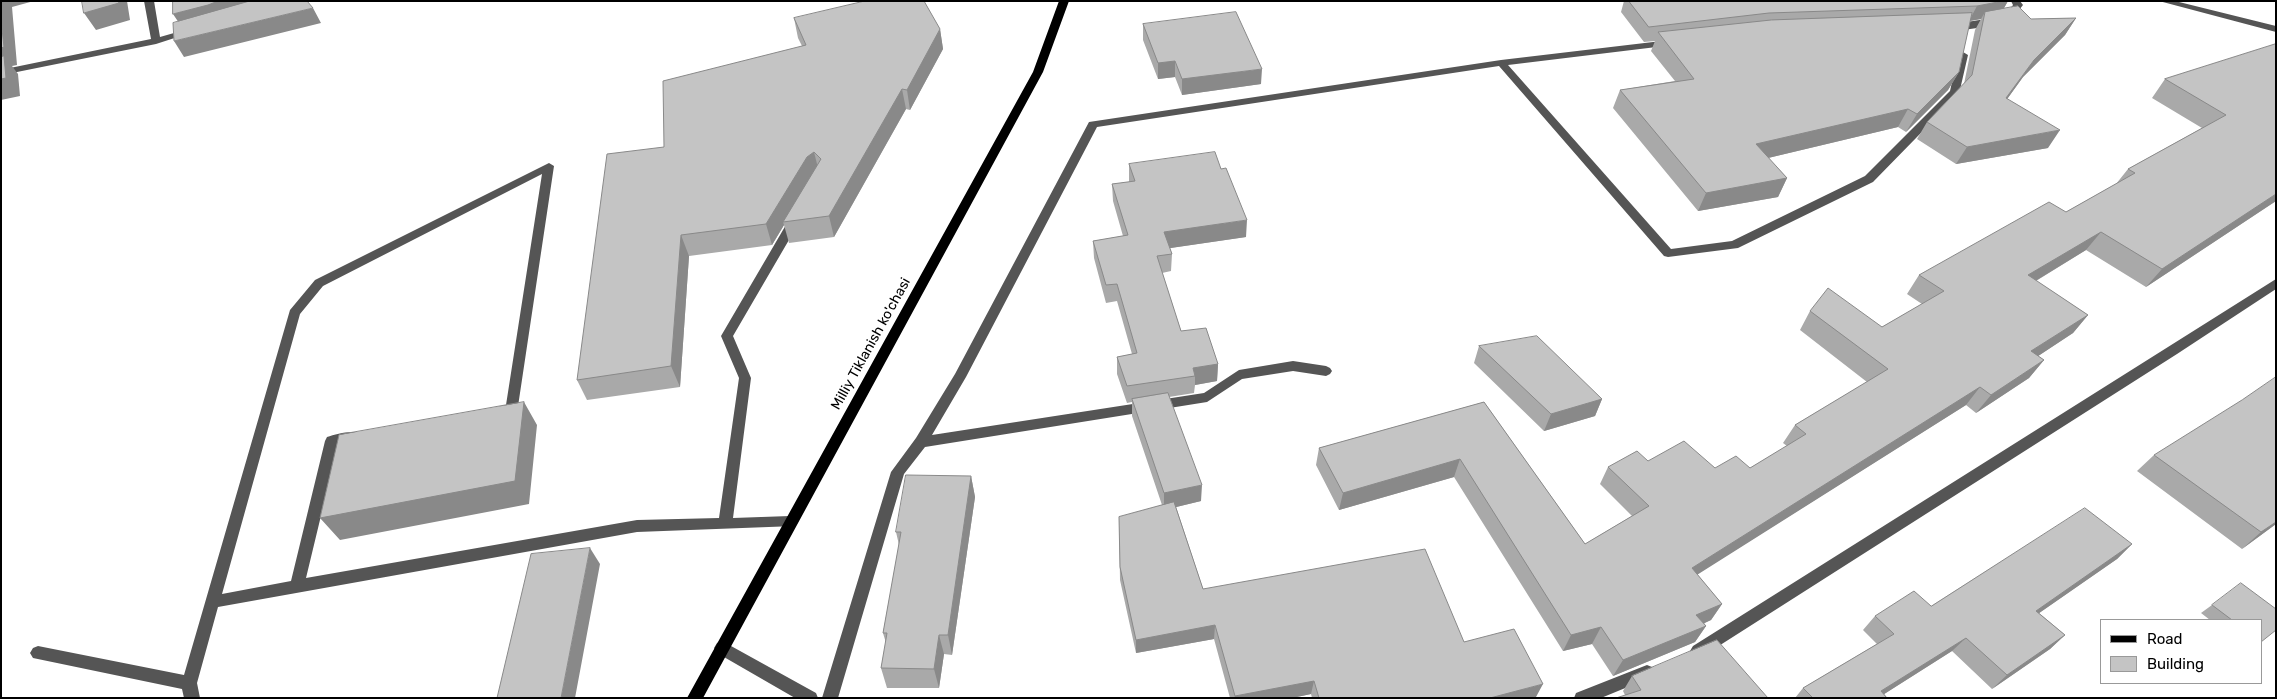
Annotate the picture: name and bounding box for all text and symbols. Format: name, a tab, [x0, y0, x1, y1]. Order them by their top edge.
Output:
street label: Milliy Tiklanish ko'chasi	[828, 275, 914, 413]
legend	[2100, 619, 2262, 684]
text: Road	[2147, 630, 2183, 648]
text: Building	[2147, 655, 2204, 673]

